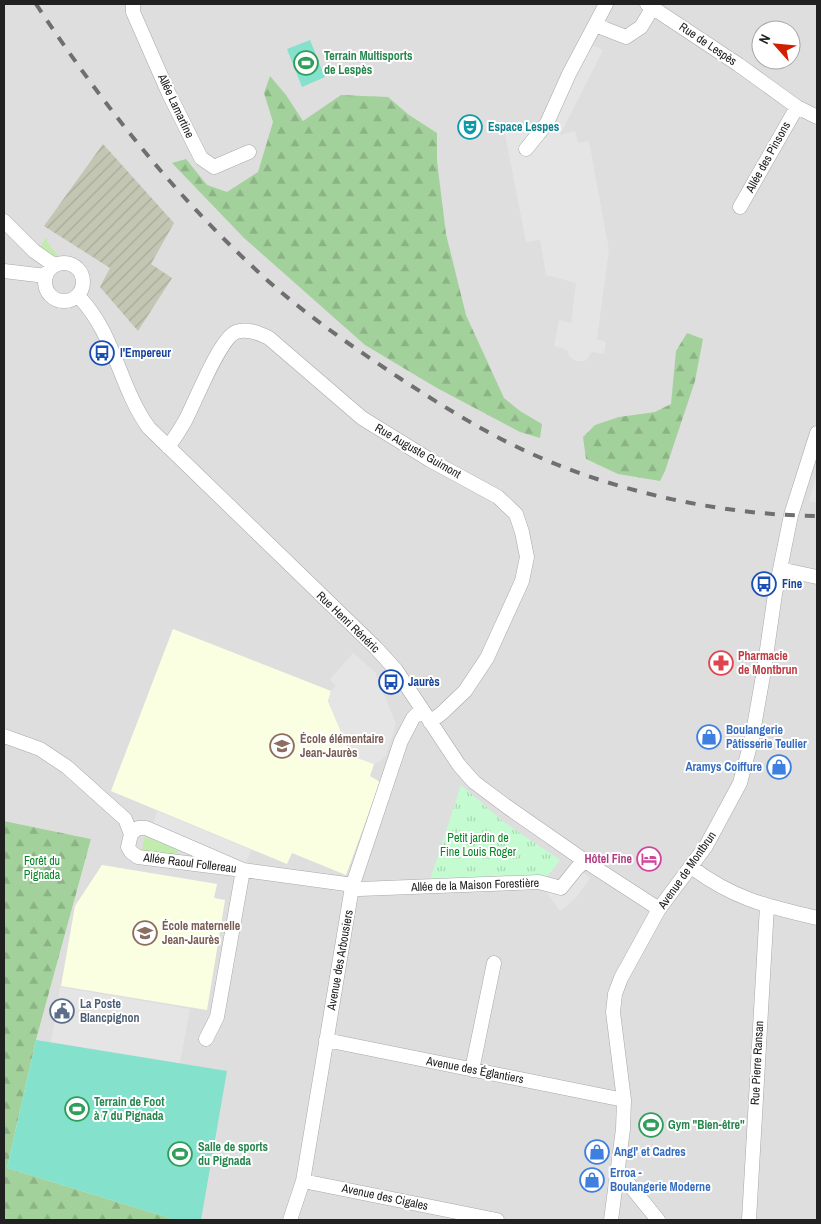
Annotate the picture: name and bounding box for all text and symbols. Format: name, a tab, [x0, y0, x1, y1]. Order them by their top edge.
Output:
street label: Rue de Lespès	[676, 19, 740, 69]
north arrow	[751, 20, 801, 70]
text: N	[755, 31, 774, 47]
place label: Terrain Multisports de Lespès	[324, 48, 413, 78]
sports icon: Terrain Multisports de Lespès	[293, 50, 319, 76]
street label: Allée Lamartine	[154, 70, 198, 141]
theatre icon: Espace Lespes	[457, 114, 483, 140]
place label: Espace Lespes	[488, 119, 560, 135]
street label: Allée des Pinsons	[741, 119, 794, 196]
bus stop icon: l'Empereur	[89, 340, 115, 366]
place label: l'Empereur	[120, 345, 171, 361]
street label: Rue Auguste Guimont	[372, 420, 464, 482]
bus stop icon: Fine	[751, 571, 777, 597]
place label: Fine	[782, 576, 803, 592]
street label: Rue Henri Rénéric	[313, 588, 383, 656]
place label: Pharmacie de Montbrun	[738, 648, 798, 678]
pharmacy icon: Pharmacie de Montbrun	[708, 650, 734, 676]
bus stop icon: Jaurès	[378, 669, 404, 695]
place label: Jaurès	[408, 674, 440, 690]
place label: Boulangerie Pâtisserie Teulier	[726, 722, 807, 752]
shop icon: Boulangerie Pâtisserie Teulier	[696, 724, 722, 750]
place label: École élémentaire Jean-Jaurès	[300, 731, 384, 761]
school or university icon: École élémentaire Jean-Jaurès	[269, 733, 295, 759]
shop icon: Aramys Coiffure	[766, 754, 792, 780]
place label: Aramys Coiffure	[685, 759, 763, 775]
street label: Avenue de Montbrun	[654, 828, 720, 913]
park label: Petit jardin de Fine Louis Roger	[440, 830, 517, 860]
hotel icon: Hôtel Fine	[636, 846, 662, 872]
street label: Allée Raoul Follereau	[142, 849, 237, 877]
place label: Hôtel Fine	[584, 851, 633, 867]
park label: Forêt du Pignada	[24, 853, 61, 883]
street label: Allée de la Maison Forestière	[410, 875, 539, 895]
street label: Avenue des Arbousiers	[323, 909, 357, 1012]
place label: École maternelle Jean-Jaurès	[162, 918, 241, 948]
school or university icon: École maternelle Jean-Jaurès	[132, 920, 158, 946]
place label: La Poste Blancpignon	[80, 996, 140, 1026]
public building icon: La Poste Blancpignon	[49, 998, 75, 1024]
street label: Rue Pierre Ransan	[747, 1021, 767, 1105]
street label: Avenue des Églantiers	[424, 1053, 525, 1087]
place label: Terrain de Foot à 7 du Pignada	[94, 1094, 165, 1124]
sports icon: Terrain de Foot à 7 du Pignada	[64, 1096, 90, 1122]
sports icon: Gym "Bien-être"	[638, 1112, 664, 1138]
place label: Gym "Bien-être"	[668, 1117, 745, 1133]
place label: Salle de sports du Pignada	[198, 1139, 269, 1169]
shop icon: Angl' et Cadres	[584, 1139, 610, 1165]
sports icon: Salle de sports du Pignada	[167, 1141, 193, 1167]
place label: Angl' et Cadres	[614, 1144, 686, 1160]
place label: Erroa - Boulangerie Moderne	[610, 1165, 711, 1195]
shop icon: Erroa - Boulangerie Moderne	[579, 1167, 605, 1193]
street label: Avenue des Cigales	[339, 1180, 430, 1214]

